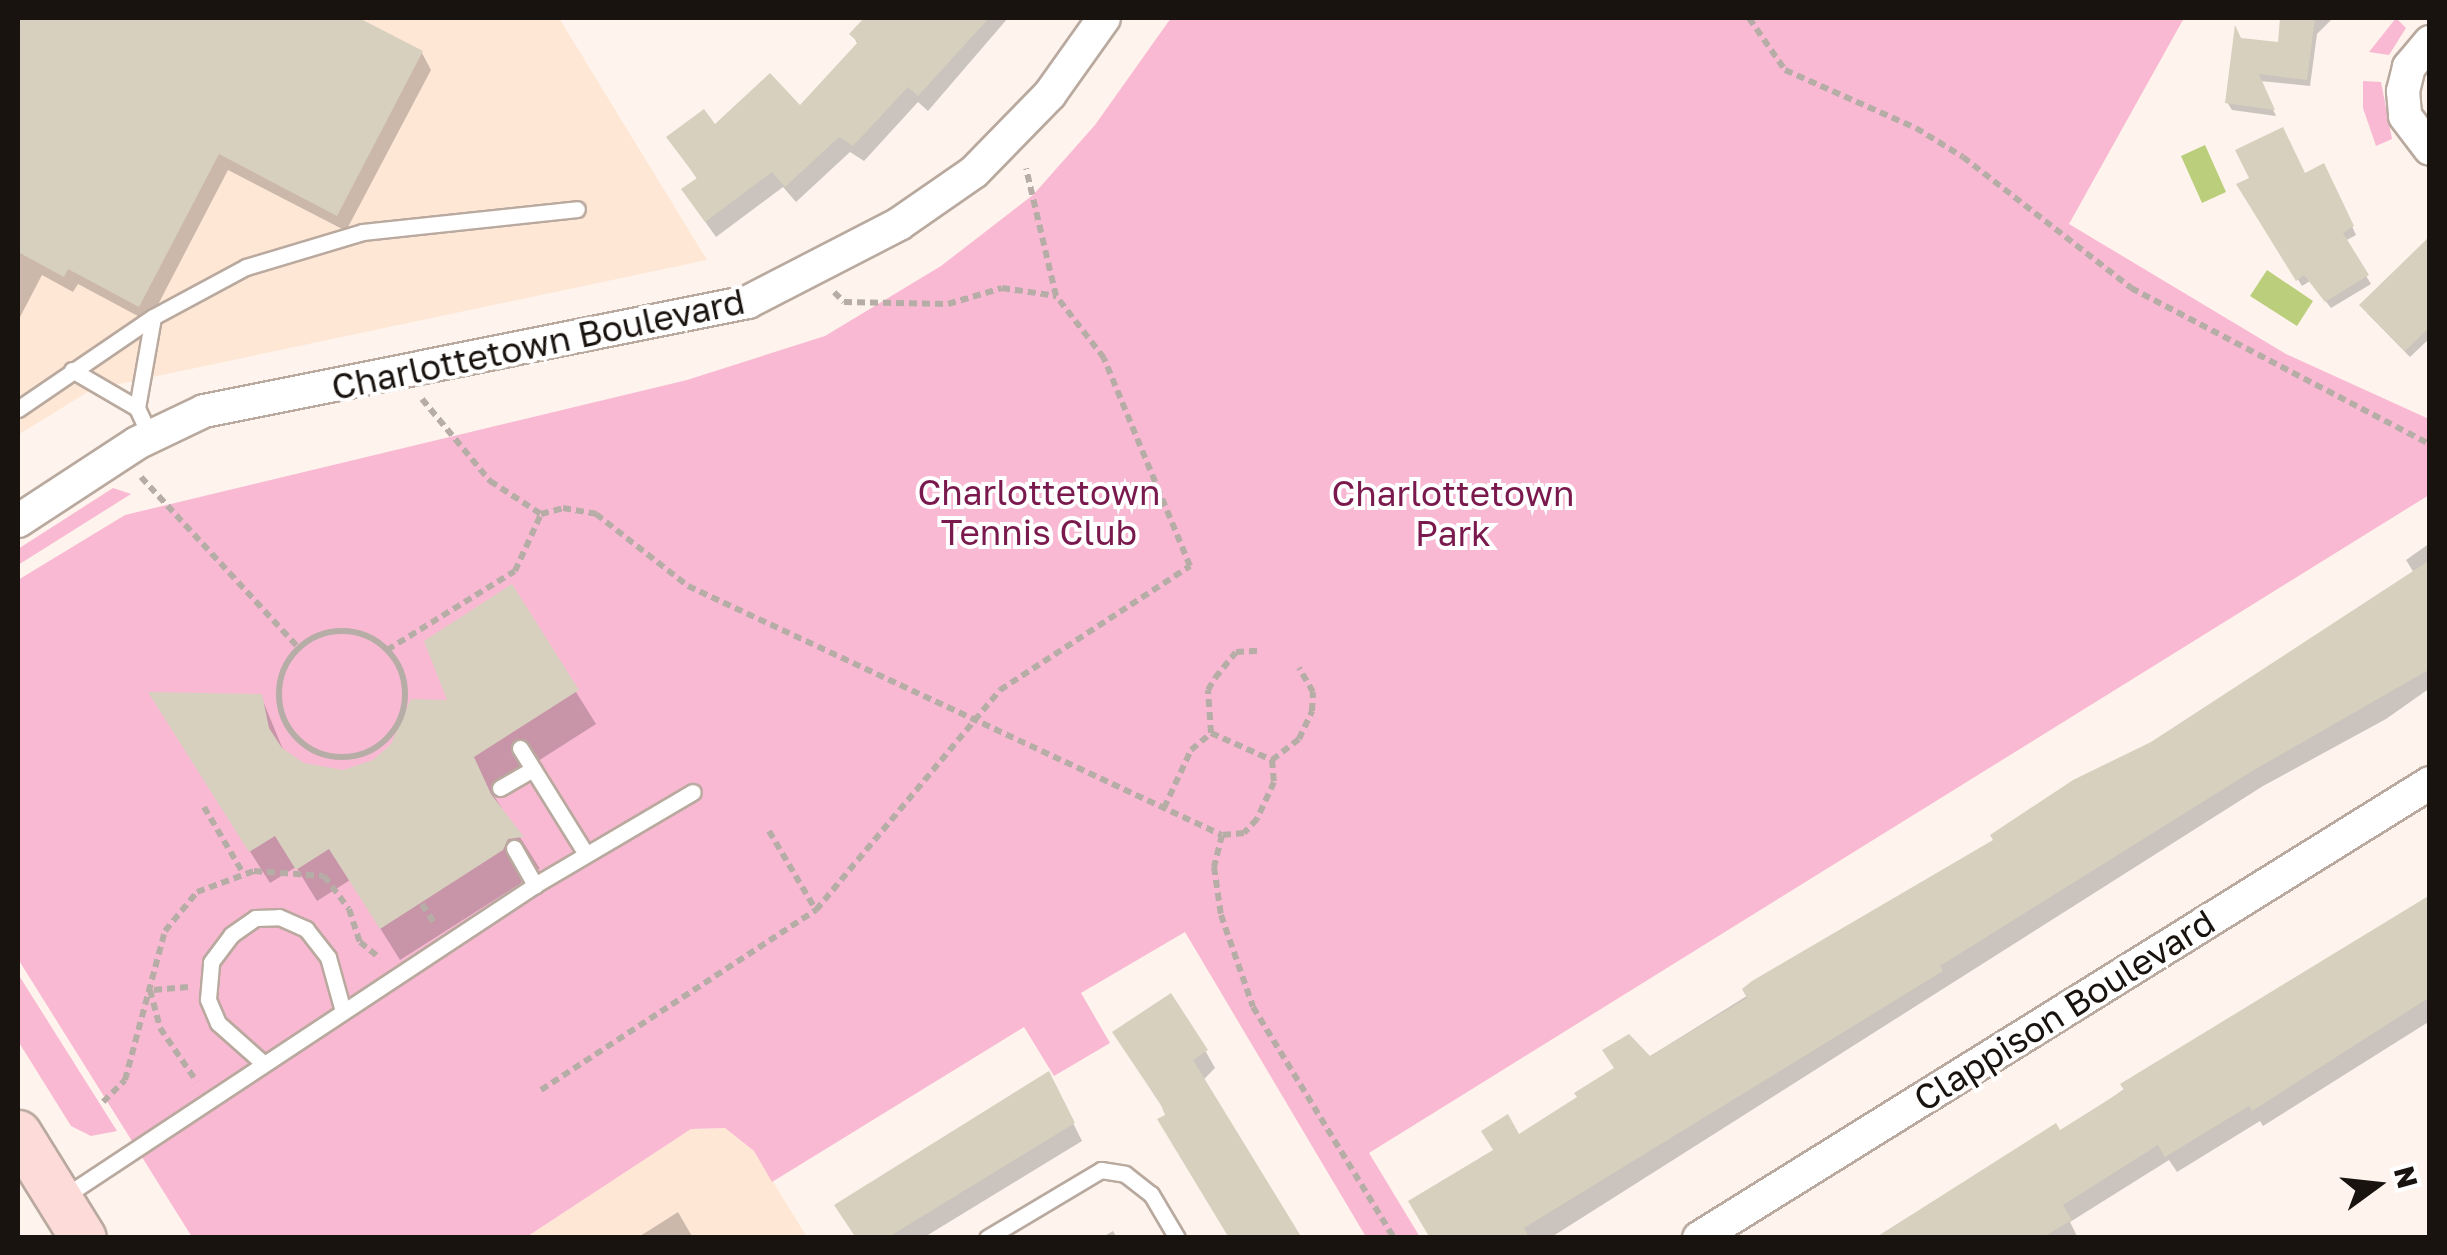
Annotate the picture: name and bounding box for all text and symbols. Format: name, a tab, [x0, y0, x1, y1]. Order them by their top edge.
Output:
street label: Charlottetown Boulevard	[328, 280, 748, 408]
park label: Charlottetown Tennis Club	[917, 471, 1161, 553]
park label: Charlottetown Park	[1331, 472, 1575, 554]
street label: Clappison Boulevard	[1906, 900, 2222, 1120]
north arrow	[2327, 1135, 2427, 1235]
text: N	[2388, 1163, 2425, 1192]

